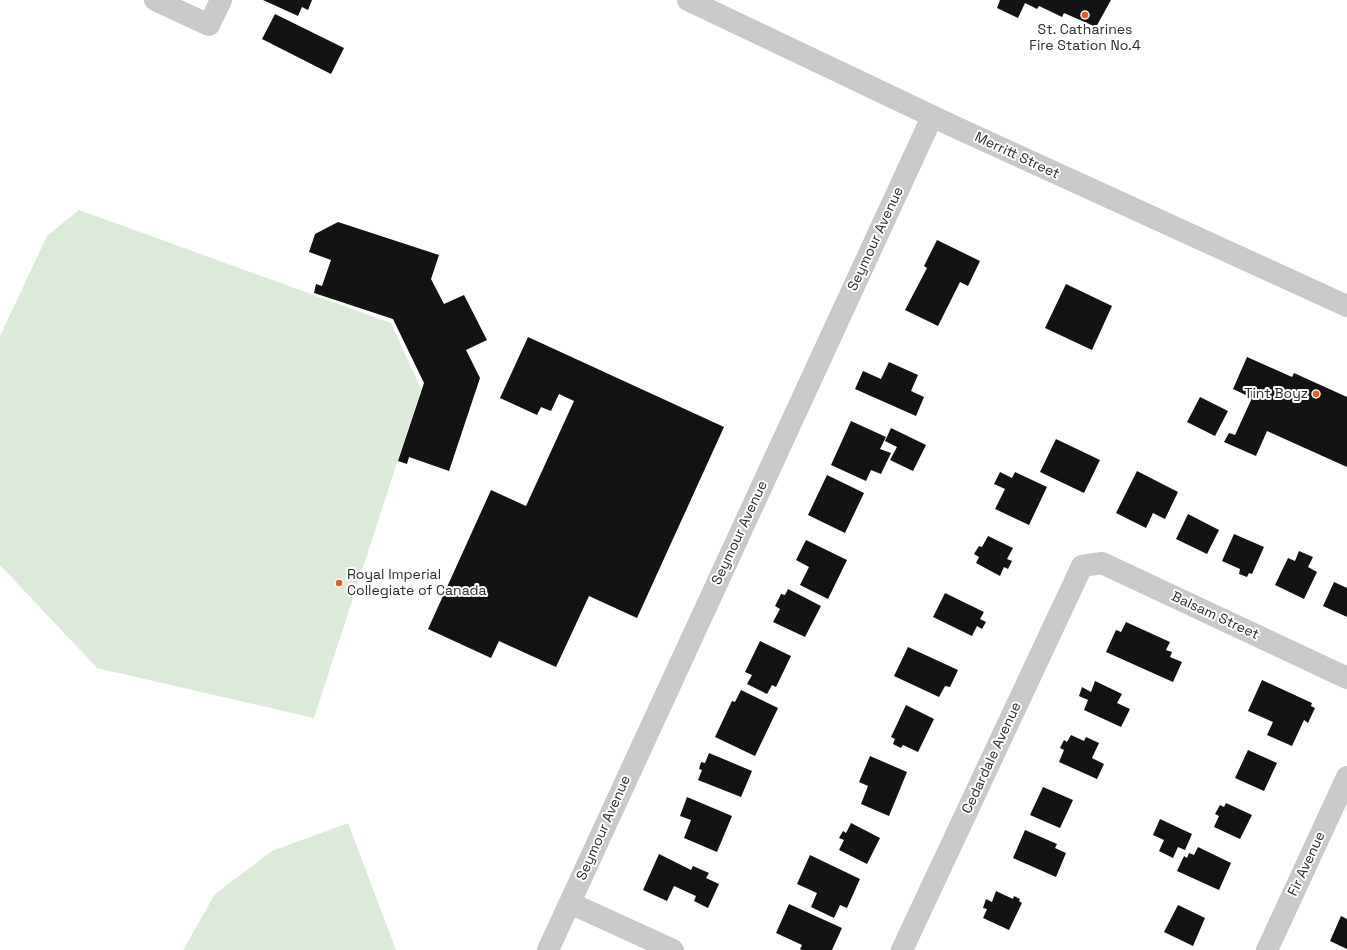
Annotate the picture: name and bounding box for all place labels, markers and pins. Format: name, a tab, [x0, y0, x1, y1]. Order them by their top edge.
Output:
marker: St. Catharines Fire Station No.4	[1080, 10, 1090, 20]
place label: St. Catharines Fire Station No.4	[1029, 22, 1141, 54]
place label: Tint Boyz	[1244, 386, 1308, 402]
marker: Tint Boyz	[1311, 389, 1321, 399]
place label: Royal Imperial Collegiate of Canada	[347, 567, 487, 600]
marker: Royal Imperial Collegiate of Canada	[334, 578, 344, 588]

